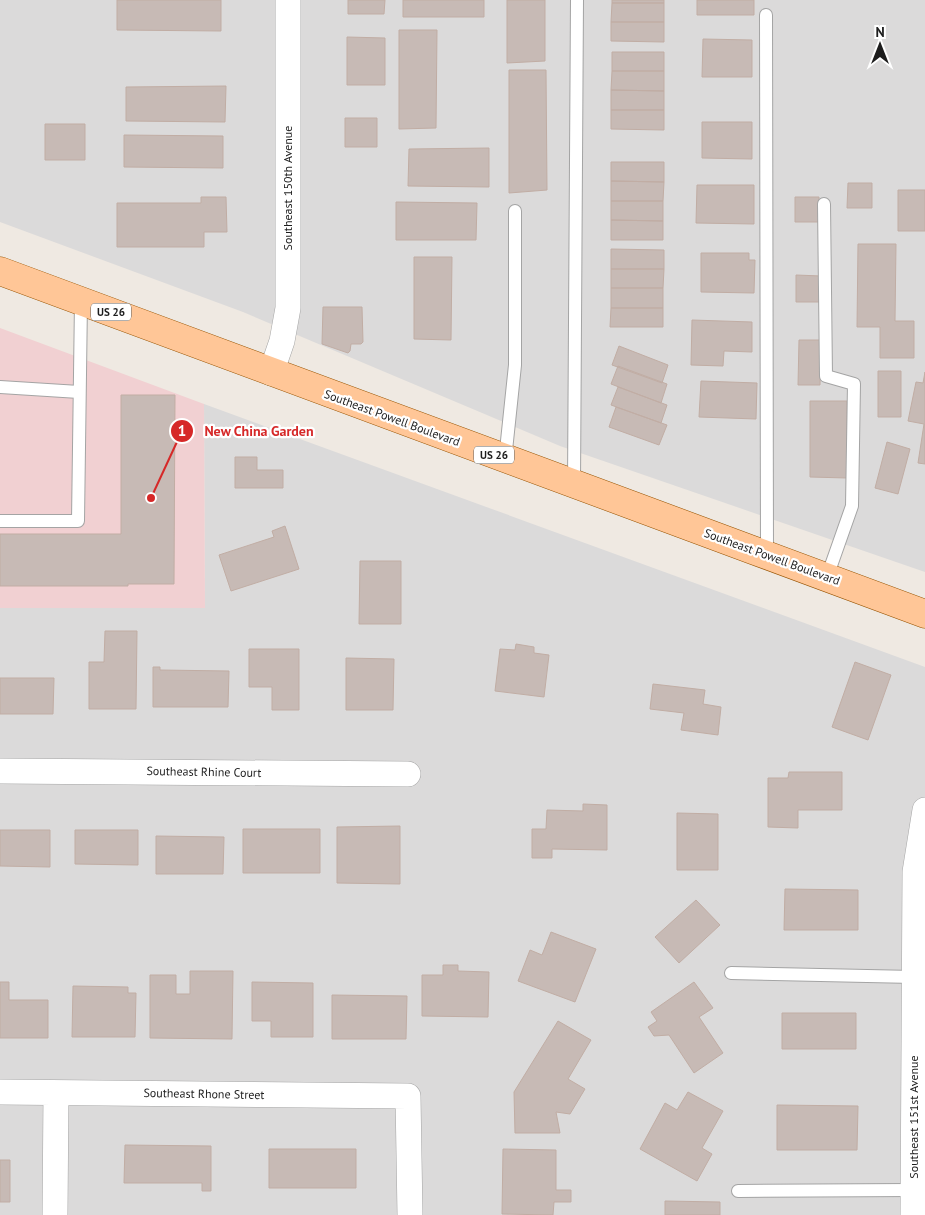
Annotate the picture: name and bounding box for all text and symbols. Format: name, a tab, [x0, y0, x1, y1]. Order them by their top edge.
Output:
north arrow	[855, 20, 905, 70]
text: N	[875, 23, 885, 41]
street label: Southeast 150th Avenue	[280, 126, 295, 250]
road number: US 26	[91, 304, 131, 320]
street label: Southeast Powell Boulevard	[322, 386, 462, 449]
callout: New China Garden	[169, 417, 324, 446]
text: 1	[178, 421, 186, 440]
text: New China Garden	[204, 422, 314, 440]
road number: US 26	[474, 446, 514, 464]
street label: Southeast Powell Boulevard	[702, 525, 842, 588]
street label: Southeast Rhine Court	[146, 763, 262, 780]
street label: Southeast 151st Avenue	[906, 1055, 921, 1179]
street label: Southeast Rhone Street	[143, 1085, 265, 1102]

